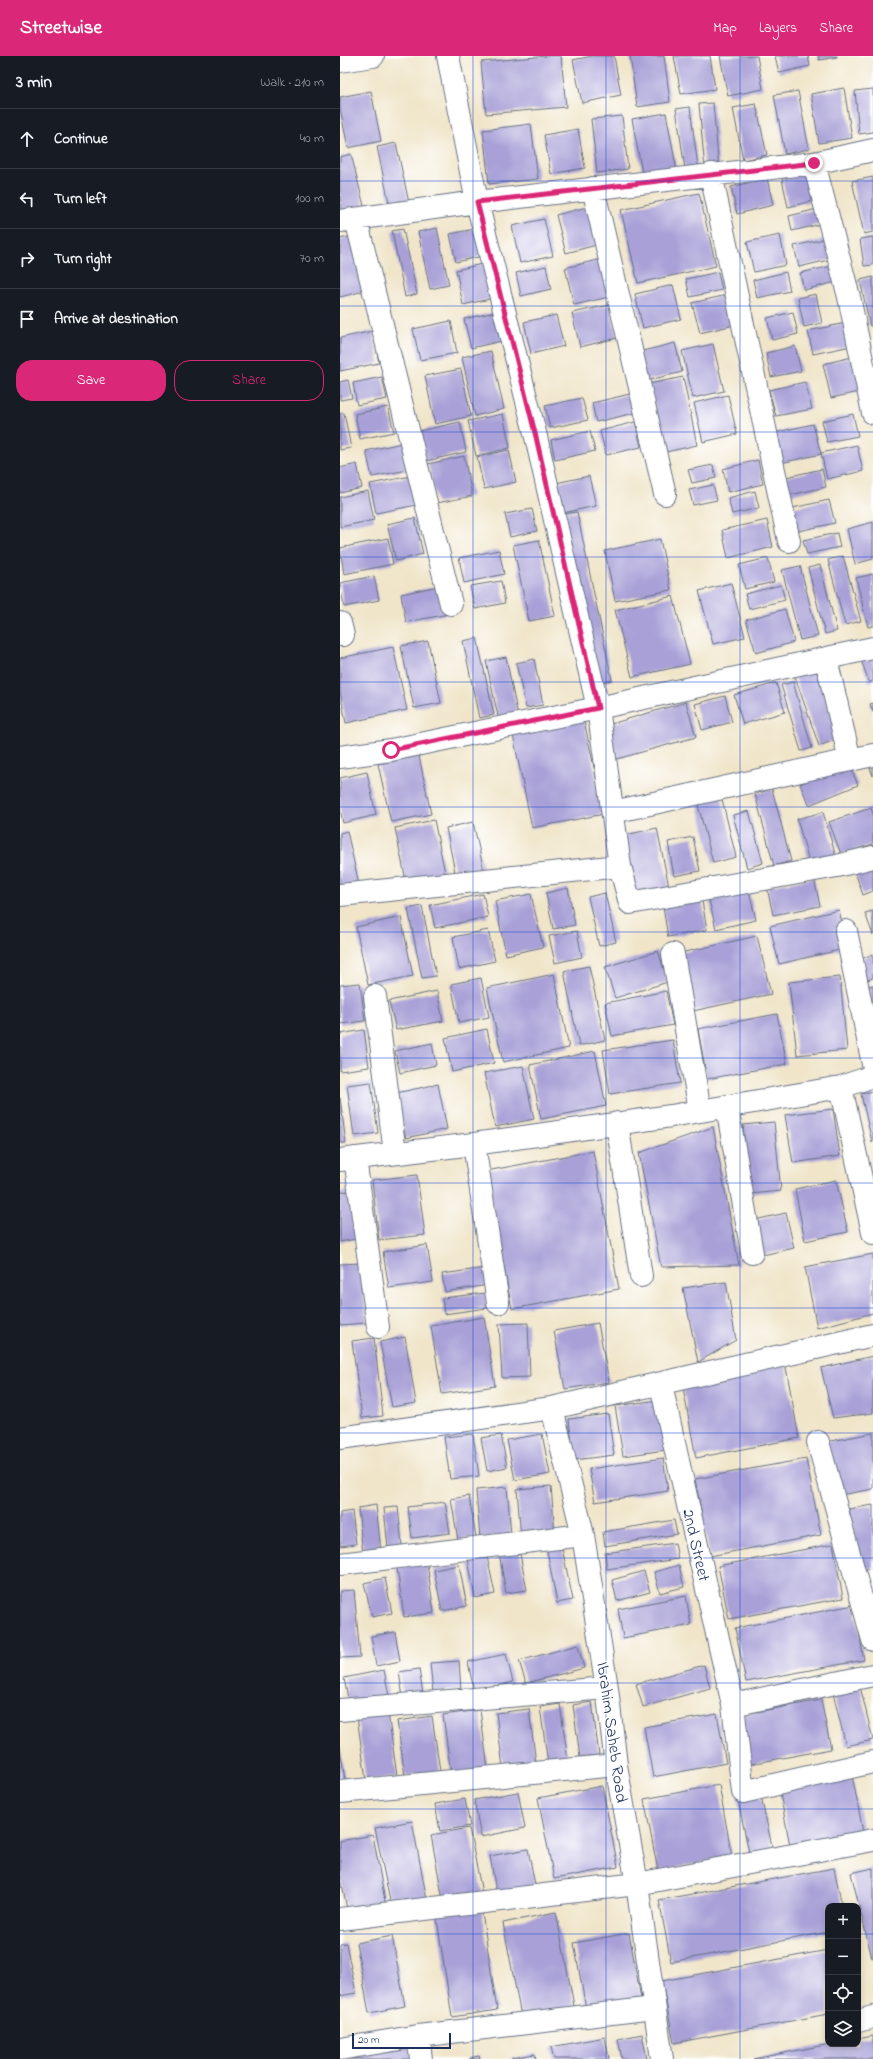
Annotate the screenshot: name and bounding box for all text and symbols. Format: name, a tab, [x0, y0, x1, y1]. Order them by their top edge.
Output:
text: Streetwise	[20, 15, 102, 42]
text: Map	[713, 18, 737, 39]
text: Layers	[759, 18, 797, 39]
text: Share	[819, 18, 853, 39]
text: 3 min	[16, 70, 52, 95]
text: Walk · 210 m	[260, 73, 324, 92]
icon: ahead	[16, 128, 38, 150]
text: Continue	[54, 128, 108, 150]
text: 40 m	[300, 129, 324, 148]
route end	[805, 154, 823, 172]
icon: left	[16, 188, 38, 210]
text: Turn left	[54, 188, 107, 210]
text: 100 m	[295, 189, 324, 208]
icon: right	[16, 248, 38, 270]
text: Turn right	[54, 248, 112, 270]
text: 70 m	[300, 249, 324, 268]
icon: arrive	[16, 308, 38, 330]
text: Arrive at destination	[54, 308, 178, 330]
button: Save	[16, 360, 166, 401]
button: Share	[174, 360, 324, 401]
route start	[382, 741, 400, 759]
street label: 2nd Street	[675, 1507, 716, 1584]
street label: Ibrahim Saheb Road	[589, 1660, 634, 1805]
map controls	[825, 1903, 861, 2047]
button: +	[825, 1903, 861, 1939]
button: −	[825, 1939, 861, 1975]
button: locate	[825, 1975, 861, 2011]
button: layers	[825, 2011, 861, 2047]
scale bar	[352, 2031, 451, 2050]
text: 20 m	[358, 2032, 380, 2048]

